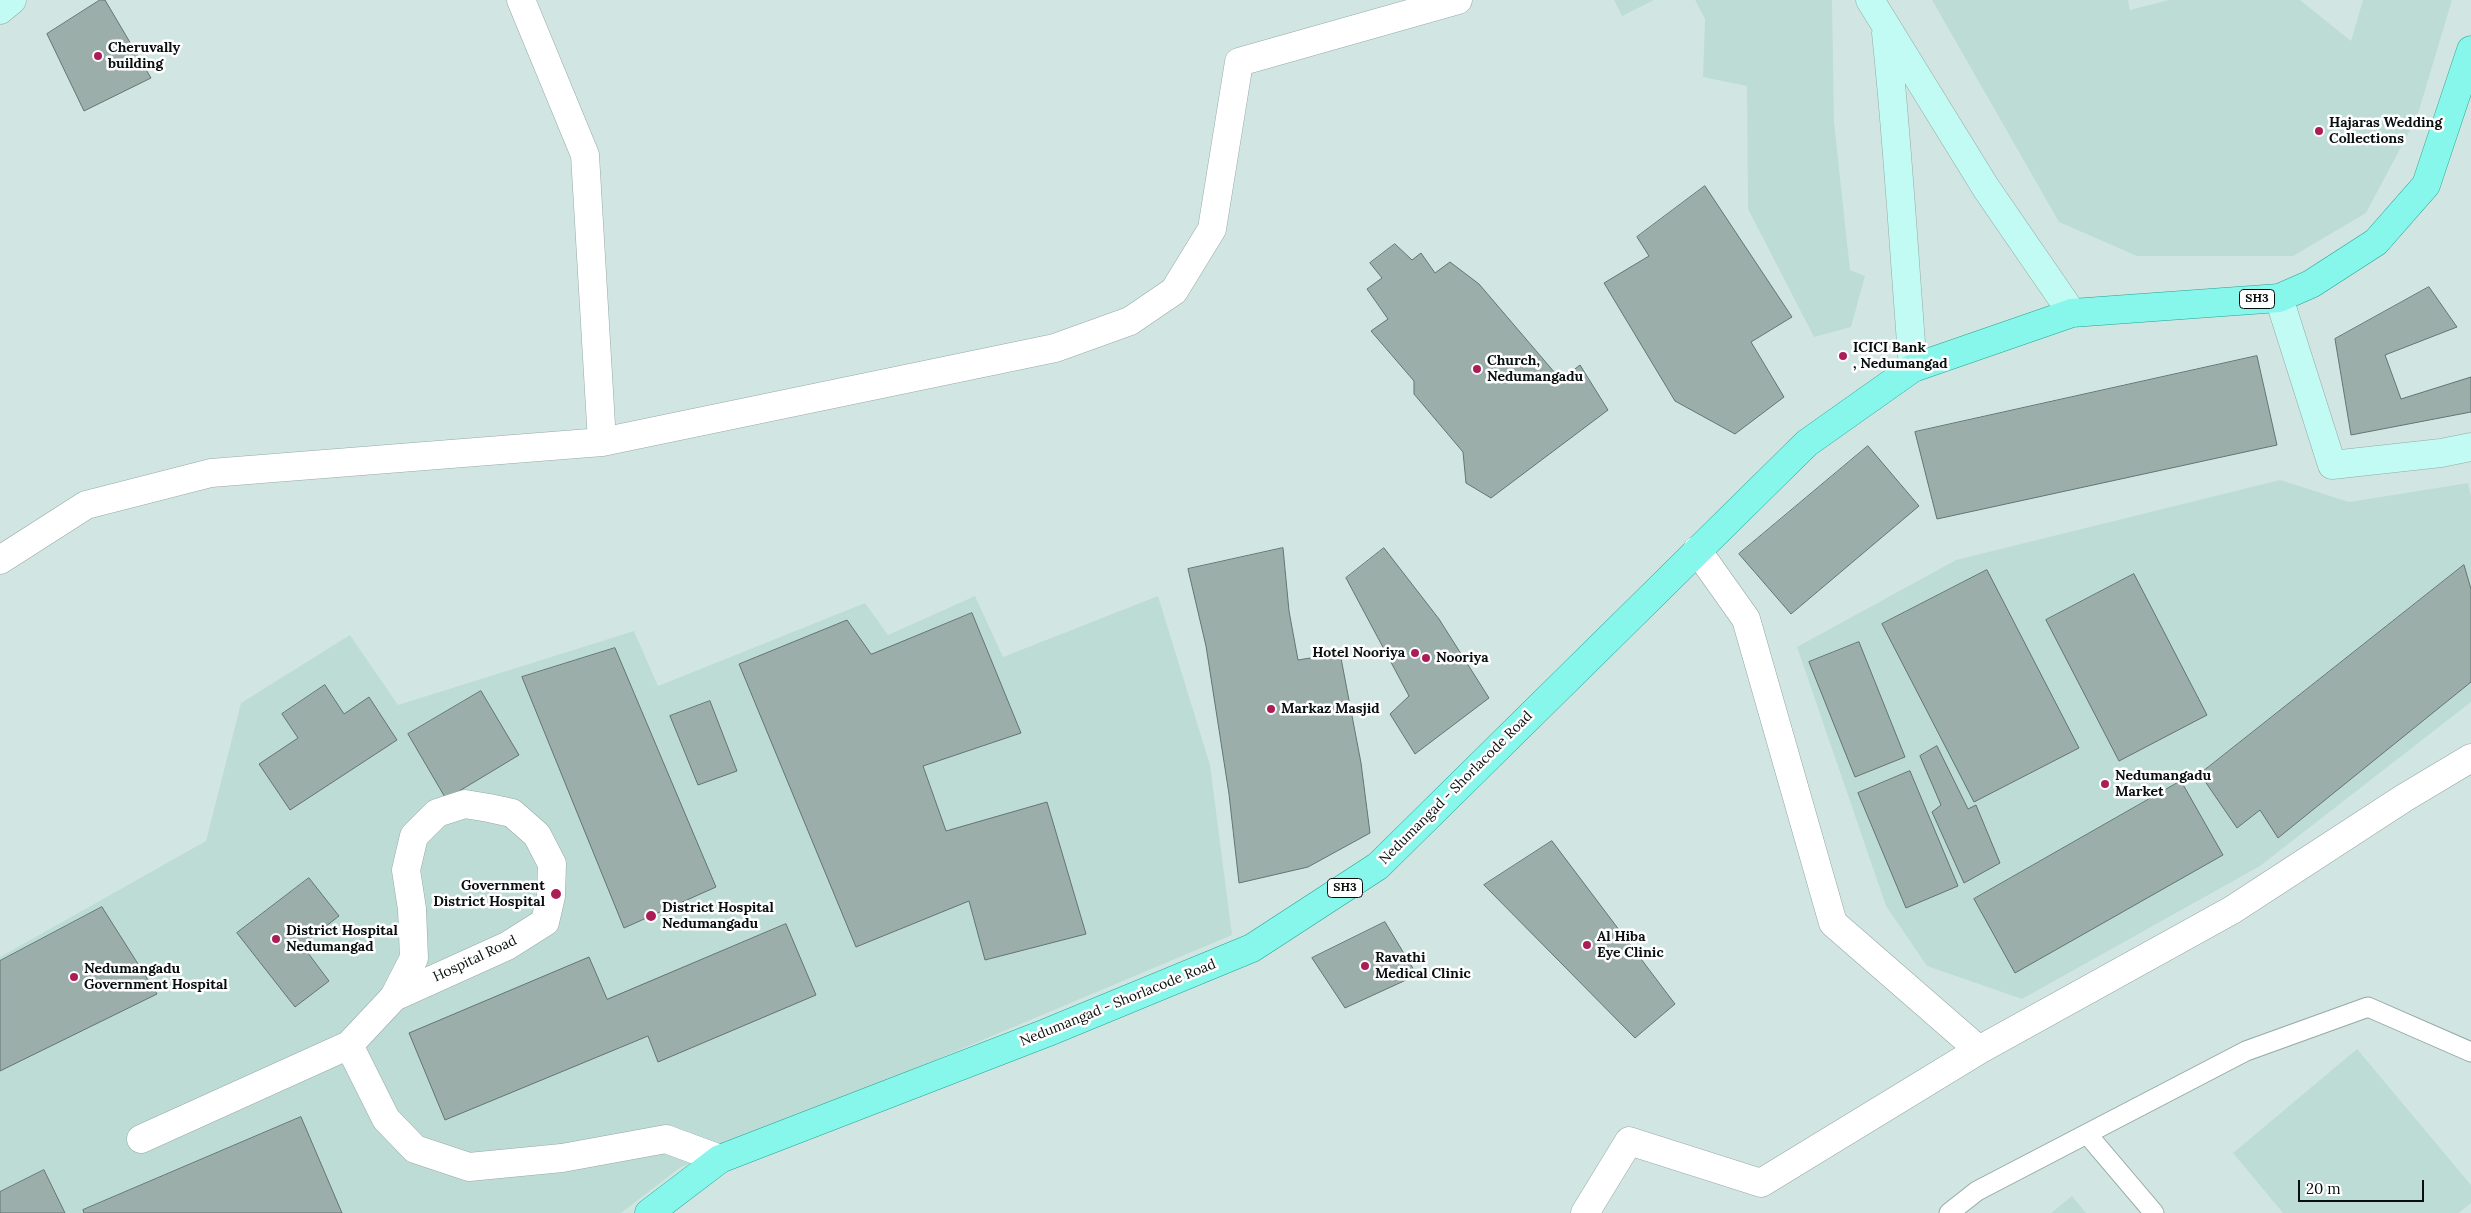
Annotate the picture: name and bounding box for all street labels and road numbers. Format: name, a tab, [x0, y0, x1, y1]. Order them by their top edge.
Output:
road number: SH3	[2240, 290, 2274, 308]
street label: Nedumangad - Shorlacode Road	[1376, 708, 1536, 868]
road number: SH3	[1328, 878, 1362, 898]
street label: Hospital Road	[430, 932, 520, 986]
street label: Nedumangad - Shorlacode Road	[1018, 956, 1218, 1050]

